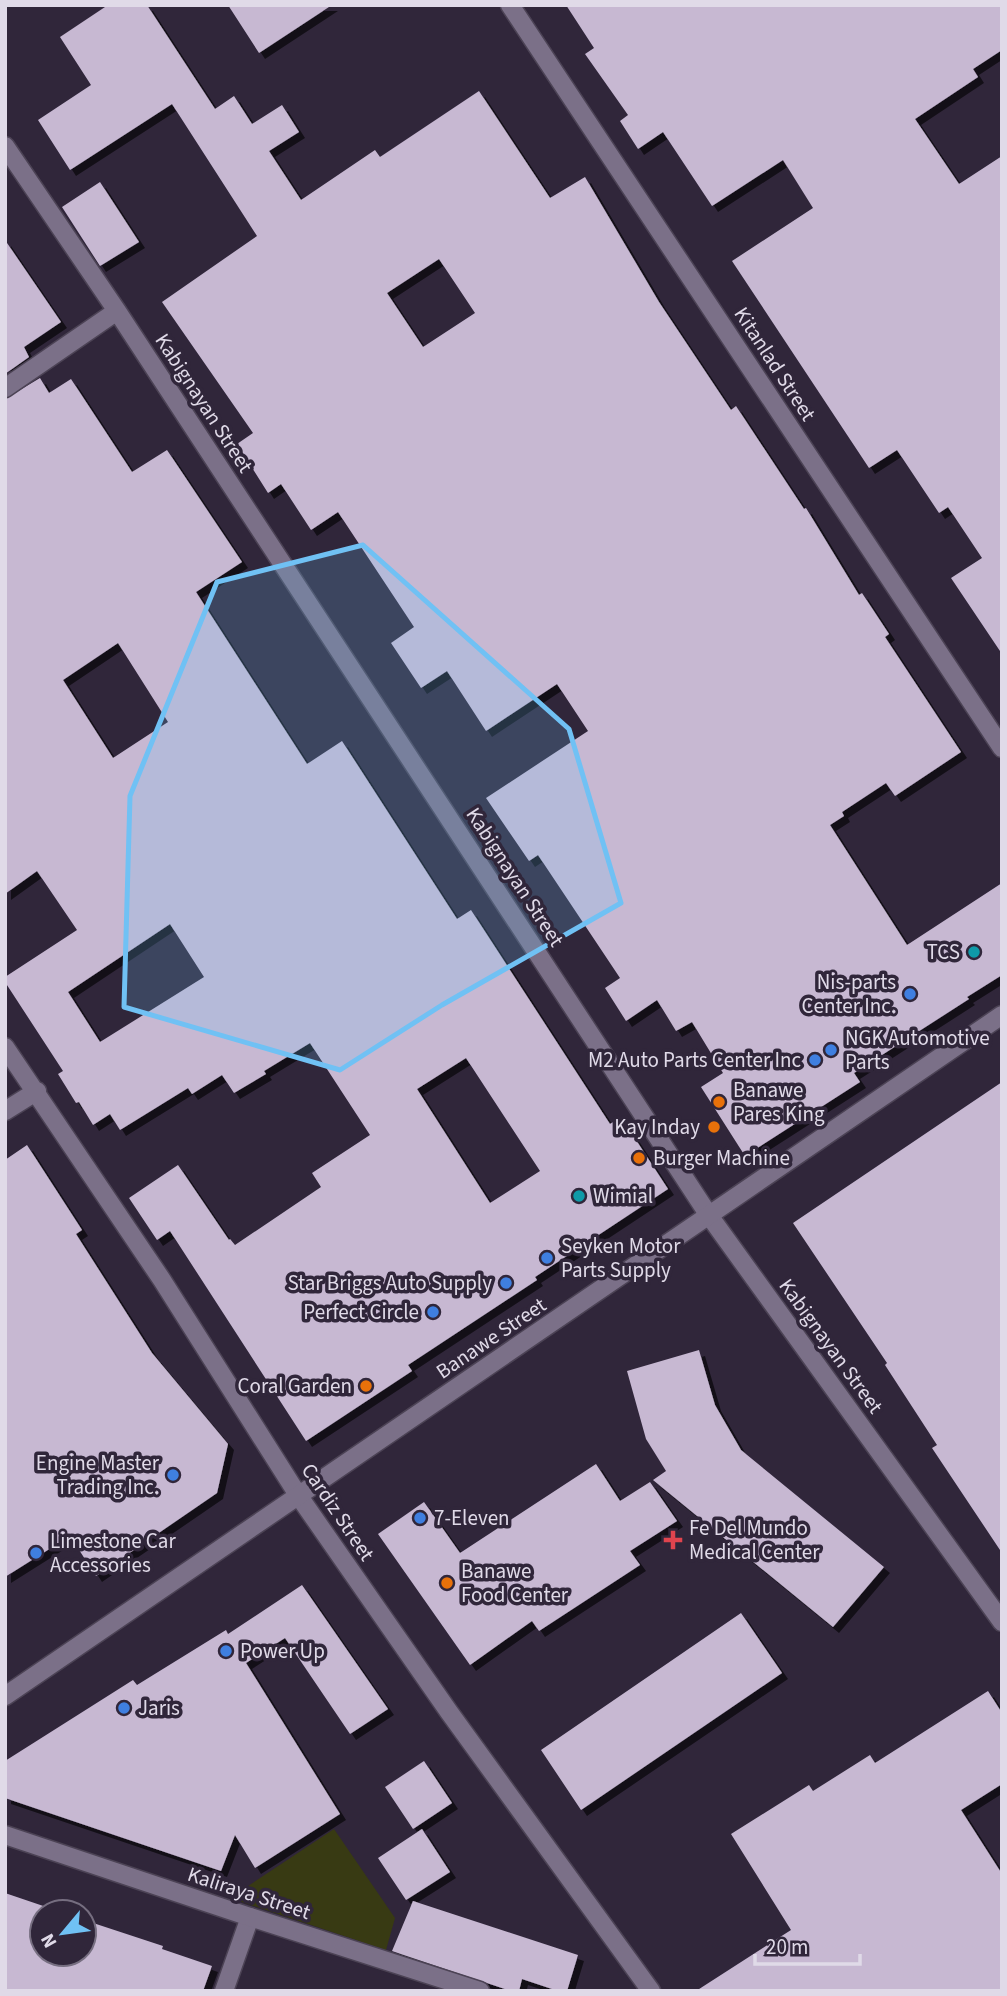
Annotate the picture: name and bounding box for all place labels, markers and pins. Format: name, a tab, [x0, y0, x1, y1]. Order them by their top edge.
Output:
place label: TCS	[927, 937, 960, 967]
marker: TCS	[966, 944, 982, 960]
place label: Nis-parts Center Inc.	[802, 967, 896, 1021]
marker: Nis-parts Center Inc.	[902, 986, 918, 1002]
place label: NGK Automotive Parts	[845, 1023, 990, 1077]
marker: NGK Automotive Parts	[823, 1042, 839, 1058]
place label: M2 Auto Parts Center Inc	[588, 1045, 801, 1075]
marker: M2 Auto Parts Center Inc	[807, 1052, 823, 1068]
place label: Banawe Pares King	[733, 1075, 825, 1129]
marker: Banawe Pares King	[711, 1094, 727, 1110]
place label: Kay Inday	[614, 1112, 700, 1142]
marker: Kay Inday	[706, 1119, 722, 1135]
place label: Burger Machine	[653, 1143, 790, 1173]
marker: Burger Machine	[631, 1150, 647, 1166]
place label: Wimial	[593, 1181, 653, 1211]
marker: Wimial	[571, 1188, 587, 1204]
place label: Seyken Motor Parts Supply	[561, 1231, 681, 1285]
marker: Seyken Motor Parts Supply	[539, 1250, 555, 1266]
place label: Star Briggs Auto Supply	[287, 1268, 492, 1298]
marker: Star Briggs Auto Supply	[498, 1275, 514, 1291]
place label: Perfect Circle	[303, 1297, 419, 1327]
marker: Perfect Circle	[425, 1304, 441, 1320]
place label: Coral Garden	[238, 1371, 352, 1401]
marker: Coral Garden	[358, 1378, 374, 1394]
place label: Engine Master Trading Inc.	[36, 1448, 160, 1502]
marker: Engine Master Trading Inc.	[165, 1467, 181, 1483]
place label: 7-Eleven	[434, 1503, 510, 1533]
marker: 7-Eleven	[412, 1510, 428, 1526]
place label: Fe Del Mundo Medical Center	[689, 1513, 820, 1567]
place label: Limestone Car Accessories	[50, 1526, 176, 1580]
marker: Fe Del Mundo Medical Center	[663, 1530, 683, 1550]
marker: Limestone Car Accessories	[28, 1545, 44, 1561]
place label: Banawe Food Center	[461, 1556, 569, 1610]
marker: Banawe Food Center	[439, 1575, 455, 1591]
place label: Power Up	[240, 1636, 325, 1666]
marker: Power Up	[218, 1643, 234, 1659]
place label: Jaris	[138, 1693, 180, 1723]
marker: Jaris	[116, 1700, 132, 1716]

